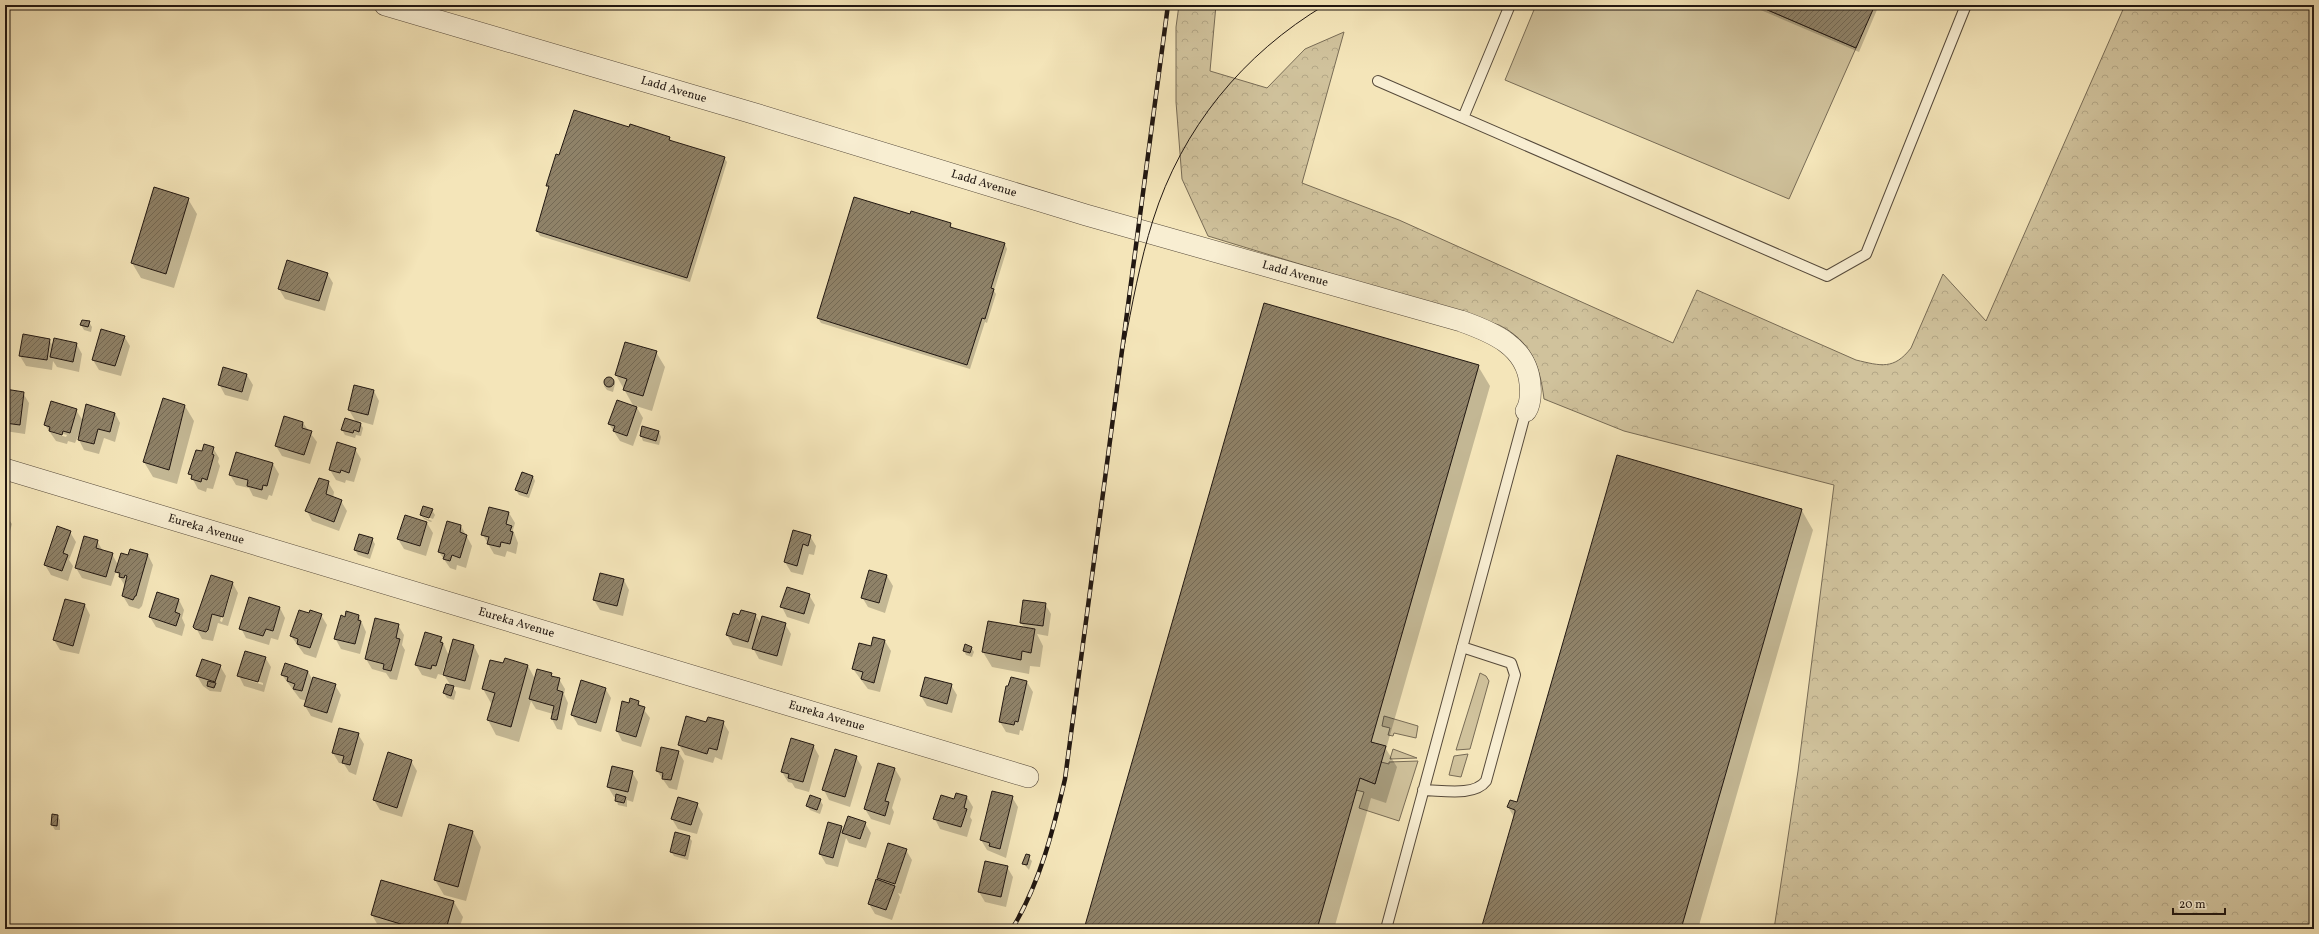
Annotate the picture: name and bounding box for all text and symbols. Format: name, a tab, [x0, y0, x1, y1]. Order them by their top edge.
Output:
street label: Ladd Avenue	[639, 73, 709, 107]
street label: Ladd Avenue	[949, 166, 1019, 201]
street label: Ladd Avenue	[1260, 257, 1330, 291]
street label: Eureka Avenue	[166, 510, 246, 549]
street label: Eureka Avenue	[476, 604, 557, 642]
street label: Eureka Avenue	[786, 697, 867, 735]
scale bar	[2173, 890, 2225, 916]
text: 20 m	[2179, 897, 2206, 913]

